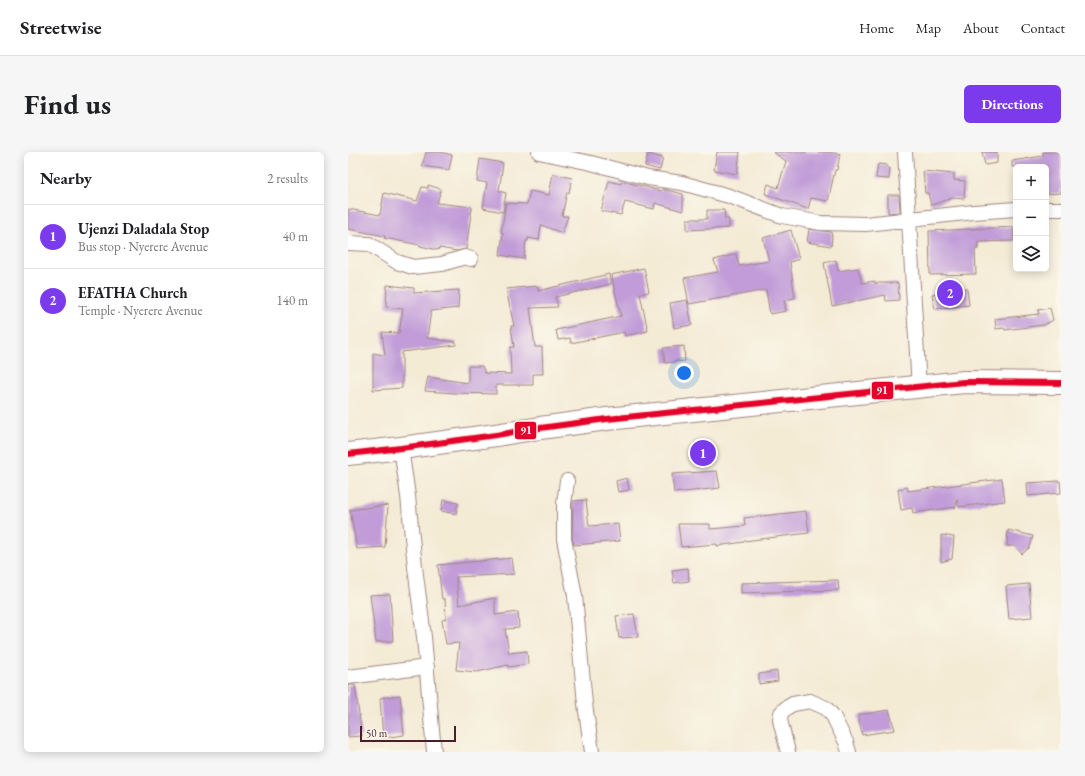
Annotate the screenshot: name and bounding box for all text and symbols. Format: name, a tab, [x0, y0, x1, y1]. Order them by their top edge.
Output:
text: Streetwise	[20, 15, 102, 40]
text: Home	[859, 19, 894, 37]
text: Map	[916, 19, 941, 37]
text: About	[963, 19, 999, 37]
text: Contact	[1021, 19, 1065, 37]
button: Directions	[964, 85, 1061, 123]
text: Find us	[24, 86, 111, 122]
map controls	[1013, 164, 1049, 272]
button: +	[1013, 164, 1049, 200]
text: Nearby	[40, 167, 92, 189]
text: 2 results	[267, 170, 308, 187]
button: −	[1013, 200, 1049, 236]
text: Ujenzi Daladala Stop	[78, 219, 209, 238]
text: 1	[50, 228, 56, 245]
text: 40 m	[283, 228, 308, 245]
button: layers	[1013, 236, 1049, 272]
text: Bus stop · Nyerere Avenue	[78, 238, 208, 255]
pin: 2	[937, 278, 963, 308]
text: EFATHA Church	[78, 283, 188, 302]
text: 2	[50, 292, 56, 309]
text: 140 m	[277, 292, 308, 309]
text: Temple · Nyerere Avenue	[78, 302, 203, 319]
your location	[674, 363, 694, 383]
line badge: 91	[871, 381, 894, 400]
text: 91	[876, 383, 888, 397]
line badge: 91	[514, 421, 537, 440]
text: 91	[520, 423, 532, 437]
pin: 1	[690, 438, 716, 468]
scale bar	[360, 724, 456, 743]
text: 50 m	[366, 726, 387, 740]

